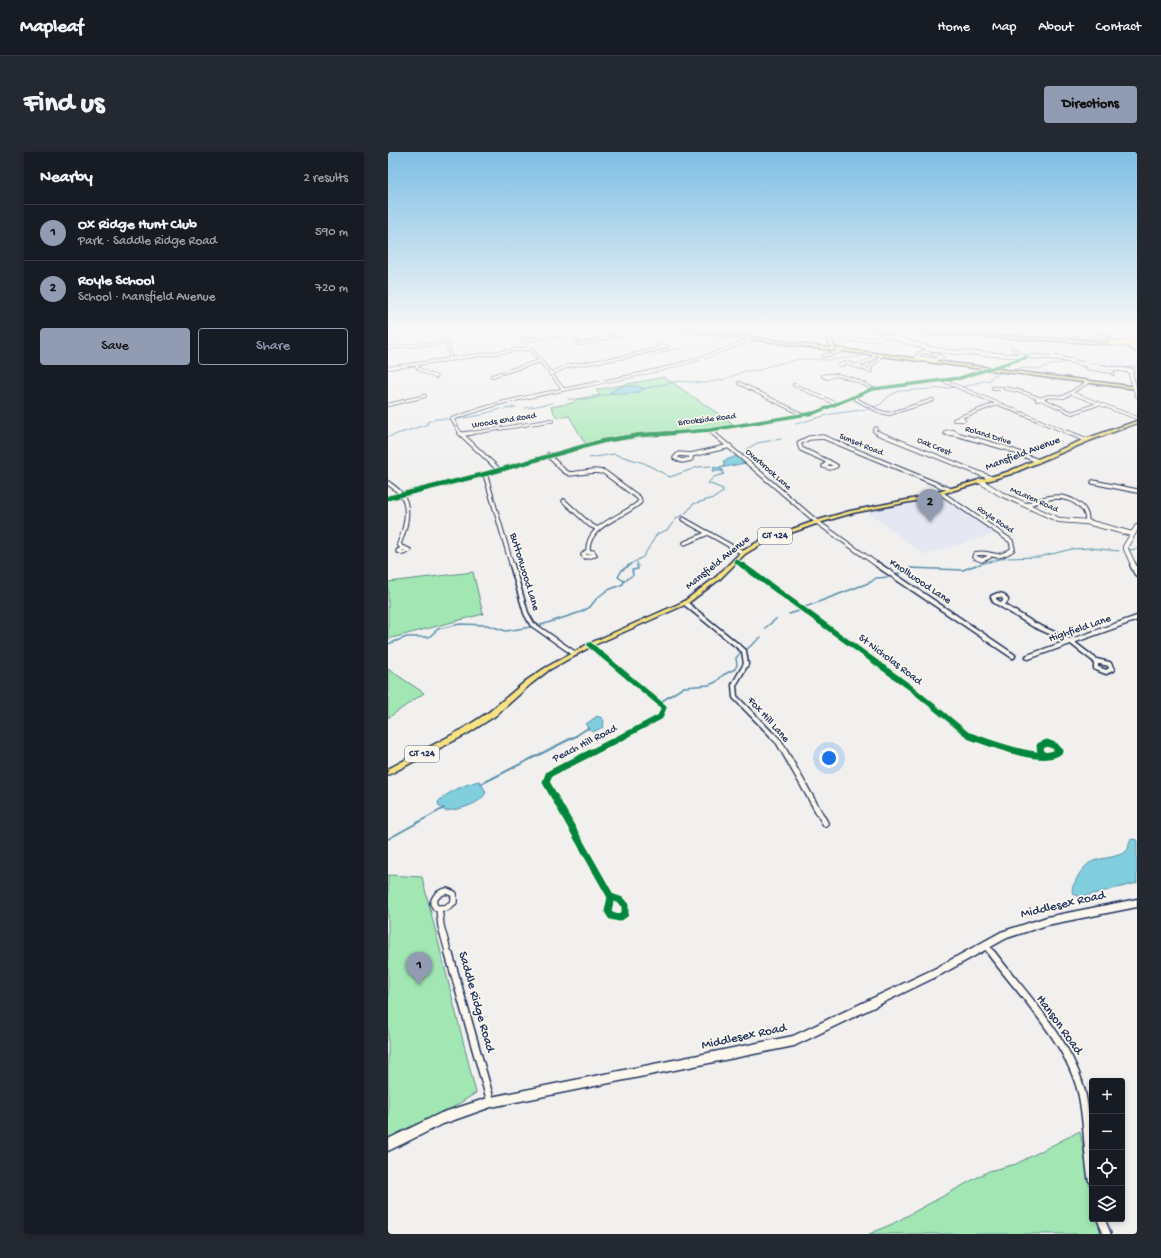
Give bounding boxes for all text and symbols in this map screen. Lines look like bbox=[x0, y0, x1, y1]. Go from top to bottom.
text: Mapleaf bbox=[20, 16, 83, 39]
text: Home bbox=[938, 19, 970, 36]
text: Map bbox=[992, 19, 1016, 36]
text: About bbox=[1038, 19, 1074, 36]
text: Contact bbox=[1096, 19, 1141, 36]
button: Directions bbox=[1044, 86, 1137, 123]
text: Find us bbox=[24, 88, 104, 121]
text: Nearby bbox=[40, 168, 93, 188]
text: 2 results bbox=[303, 171, 348, 186]
text: Ox Ridge Hunt Club bbox=[78, 216, 197, 234]
text: 1 bbox=[50, 225, 56, 240]
text: 590 m bbox=[315, 225, 348, 240]
text: Park · Saddle Ridge Road bbox=[78, 234, 217, 249]
text: Royle School bbox=[78, 272, 155, 290]
text: 2 bbox=[50, 281, 56, 296]
text: 720 m bbox=[315, 281, 348, 296]
text: School · Mansfield Avenue bbox=[78, 290, 215, 305]
button: Save bbox=[40, 328, 190, 365]
button: Share bbox=[198, 328, 348, 365]
street label: Woods End Road bbox=[471, 410, 538, 431]
street label: Brookside Road bbox=[676, 411, 737, 429]
street label: Roland Drive bbox=[964, 424, 1013, 448]
street label: Sunset Road bbox=[838, 431, 885, 459]
street label: Mansfield Avenue bbox=[984, 433, 1062, 474]
street label: Oak Crest bbox=[915, 435, 954, 459]
street label: Overbrook Lane bbox=[743, 447, 794, 493]
street label: McLaren Road bbox=[1008, 485, 1060, 516]
pin: 2 bbox=[917, 489, 943, 522]
street label: Royle Road bbox=[974, 504, 1016, 537]
road number: CT 124 bbox=[758, 528, 792, 544]
street label: Buttonwood Lane bbox=[506, 531, 542, 613]
street label: Mansfield Avenue bbox=[683, 532, 753, 593]
street label: Knollwood Lane bbox=[887, 557, 953, 607]
street label: Highfield Lane bbox=[1047, 612, 1113, 645]
street label: St Nicholas Road bbox=[856, 632, 925, 689]
street label: Fox Hill Lane bbox=[744, 694, 792, 745]
street label: Peach Hill Road bbox=[550, 722, 620, 766]
road number: CT 124 bbox=[405, 746, 439, 762]
your location bbox=[819, 748, 839, 768]
street label: Middlesex Road bbox=[1019, 888, 1108, 922]
street label: Saddle Ridge Road bbox=[454, 950, 498, 1055]
pin: 1 bbox=[406, 952, 432, 985]
street label: Hanson Road bbox=[1032, 992, 1086, 1059]
street label: Middlesex Road bbox=[700, 1020, 789, 1053]
map controls bbox=[1089, 1078, 1125, 1222]
button: + bbox=[1089, 1078, 1125, 1114]
button: − bbox=[1089, 1114, 1125, 1150]
button: locate bbox=[1089, 1150, 1125, 1186]
button: layers bbox=[1089, 1186, 1125, 1222]

